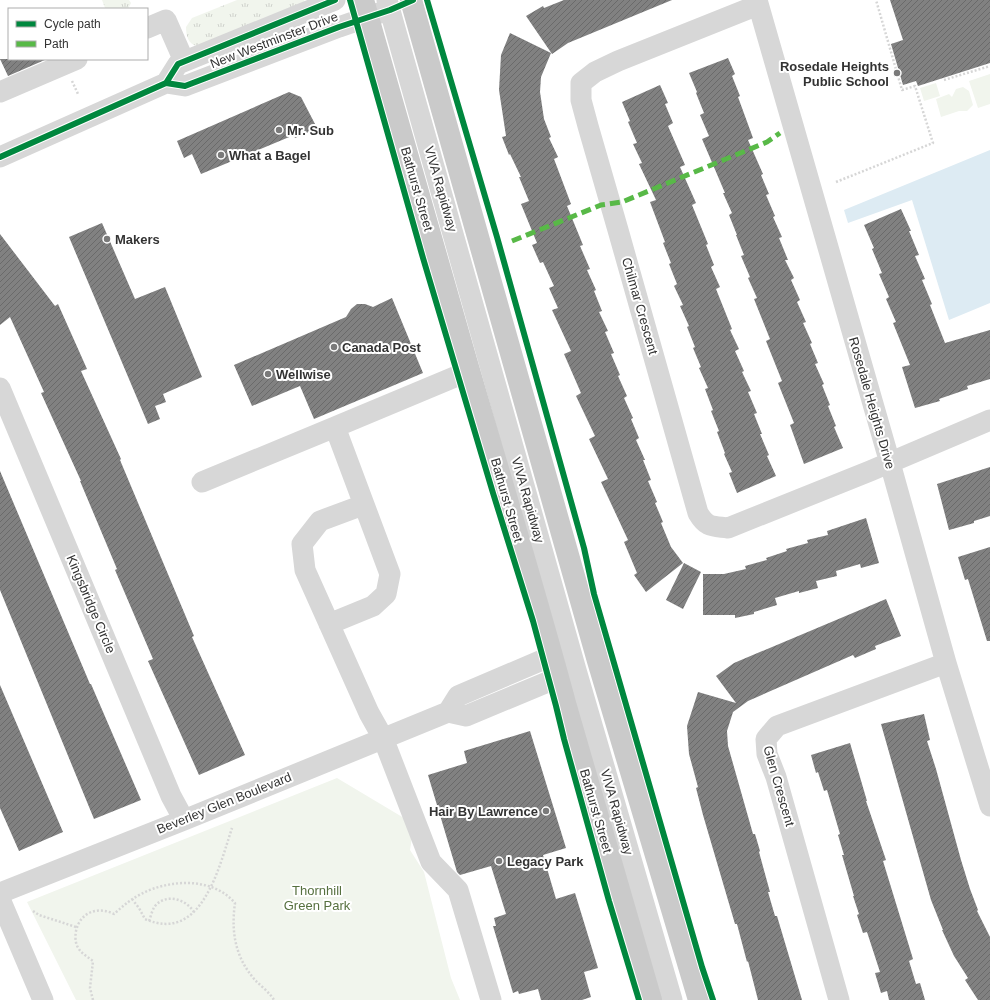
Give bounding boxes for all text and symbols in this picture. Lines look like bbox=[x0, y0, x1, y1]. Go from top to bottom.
legend bbox=[8, 8, 148, 60]
street label: New Westminster Drive bbox=[208, 9, 340, 71]
text: Cycle path bbox=[44, 17, 101, 31]
text: Path bbox=[44, 37, 69, 51]
place label: Rosedale Heights Public School bbox=[780, 59, 889, 89]
marker: Rosedale Heights Public School bbox=[892, 68, 902, 78]
place label: Mr. Sub bbox=[287, 123, 334, 138]
marker: Mr. Sub bbox=[274, 125, 284, 135]
street label: VIVA Rapidway bbox=[422, 144, 461, 234]
street label: Bathurst Street bbox=[398, 145, 436, 233]
place label: What a Bagel bbox=[229, 148, 311, 163]
marker: What a Bagel bbox=[216, 150, 226, 160]
place label: Makers bbox=[115, 232, 160, 247]
marker: Makers bbox=[102, 234, 112, 244]
street label: Chilmar Crescent bbox=[619, 256, 661, 357]
street label: Rosedale Heights Drive bbox=[846, 335, 898, 471]
place label: Canada Post bbox=[342, 340, 421, 355]
marker: Canada Post bbox=[329, 342, 339, 352]
place label: Wellwise bbox=[276, 367, 331, 382]
marker: Wellwise bbox=[263, 369, 273, 379]
street label: VIVA Rapidway bbox=[509, 455, 548, 545]
street label: Bathurst Street bbox=[488, 456, 526, 544]
street label: Kingsbridge Circle bbox=[63, 553, 119, 655]
street label: Glen Crescent bbox=[760, 744, 798, 828]
street label: Bathurst Street bbox=[577, 767, 615, 855]
street label: VIVA Rapidway bbox=[598, 767, 637, 857]
street label: Beverley Glen Boulevard bbox=[155, 769, 293, 837]
place label: Hair By Lawrence bbox=[429, 804, 538, 819]
marker: Hair By Lawrence bbox=[541, 806, 551, 816]
place label: Legacy Park bbox=[507, 854, 584, 869]
marker: Legacy Park bbox=[494, 856, 504, 866]
park label: Thornhill Green Park bbox=[284, 883, 351, 913]

